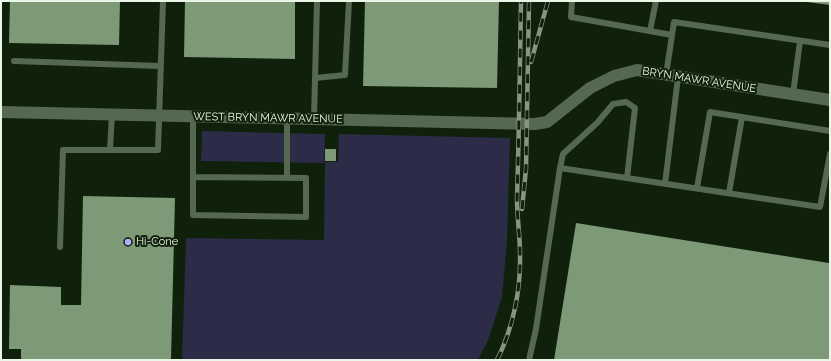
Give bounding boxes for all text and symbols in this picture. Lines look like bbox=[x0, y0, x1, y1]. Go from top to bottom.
street label: BRYN MAWR AVENUE bbox=[641, 64, 757, 96]
street label: WEST BRYN MAWR AVENUE bbox=[193, 110, 343, 126]
place label: Hi-Cone bbox=[136, 235, 178, 249]
marker: Hi-Cone bbox=[123, 237, 133, 247]

